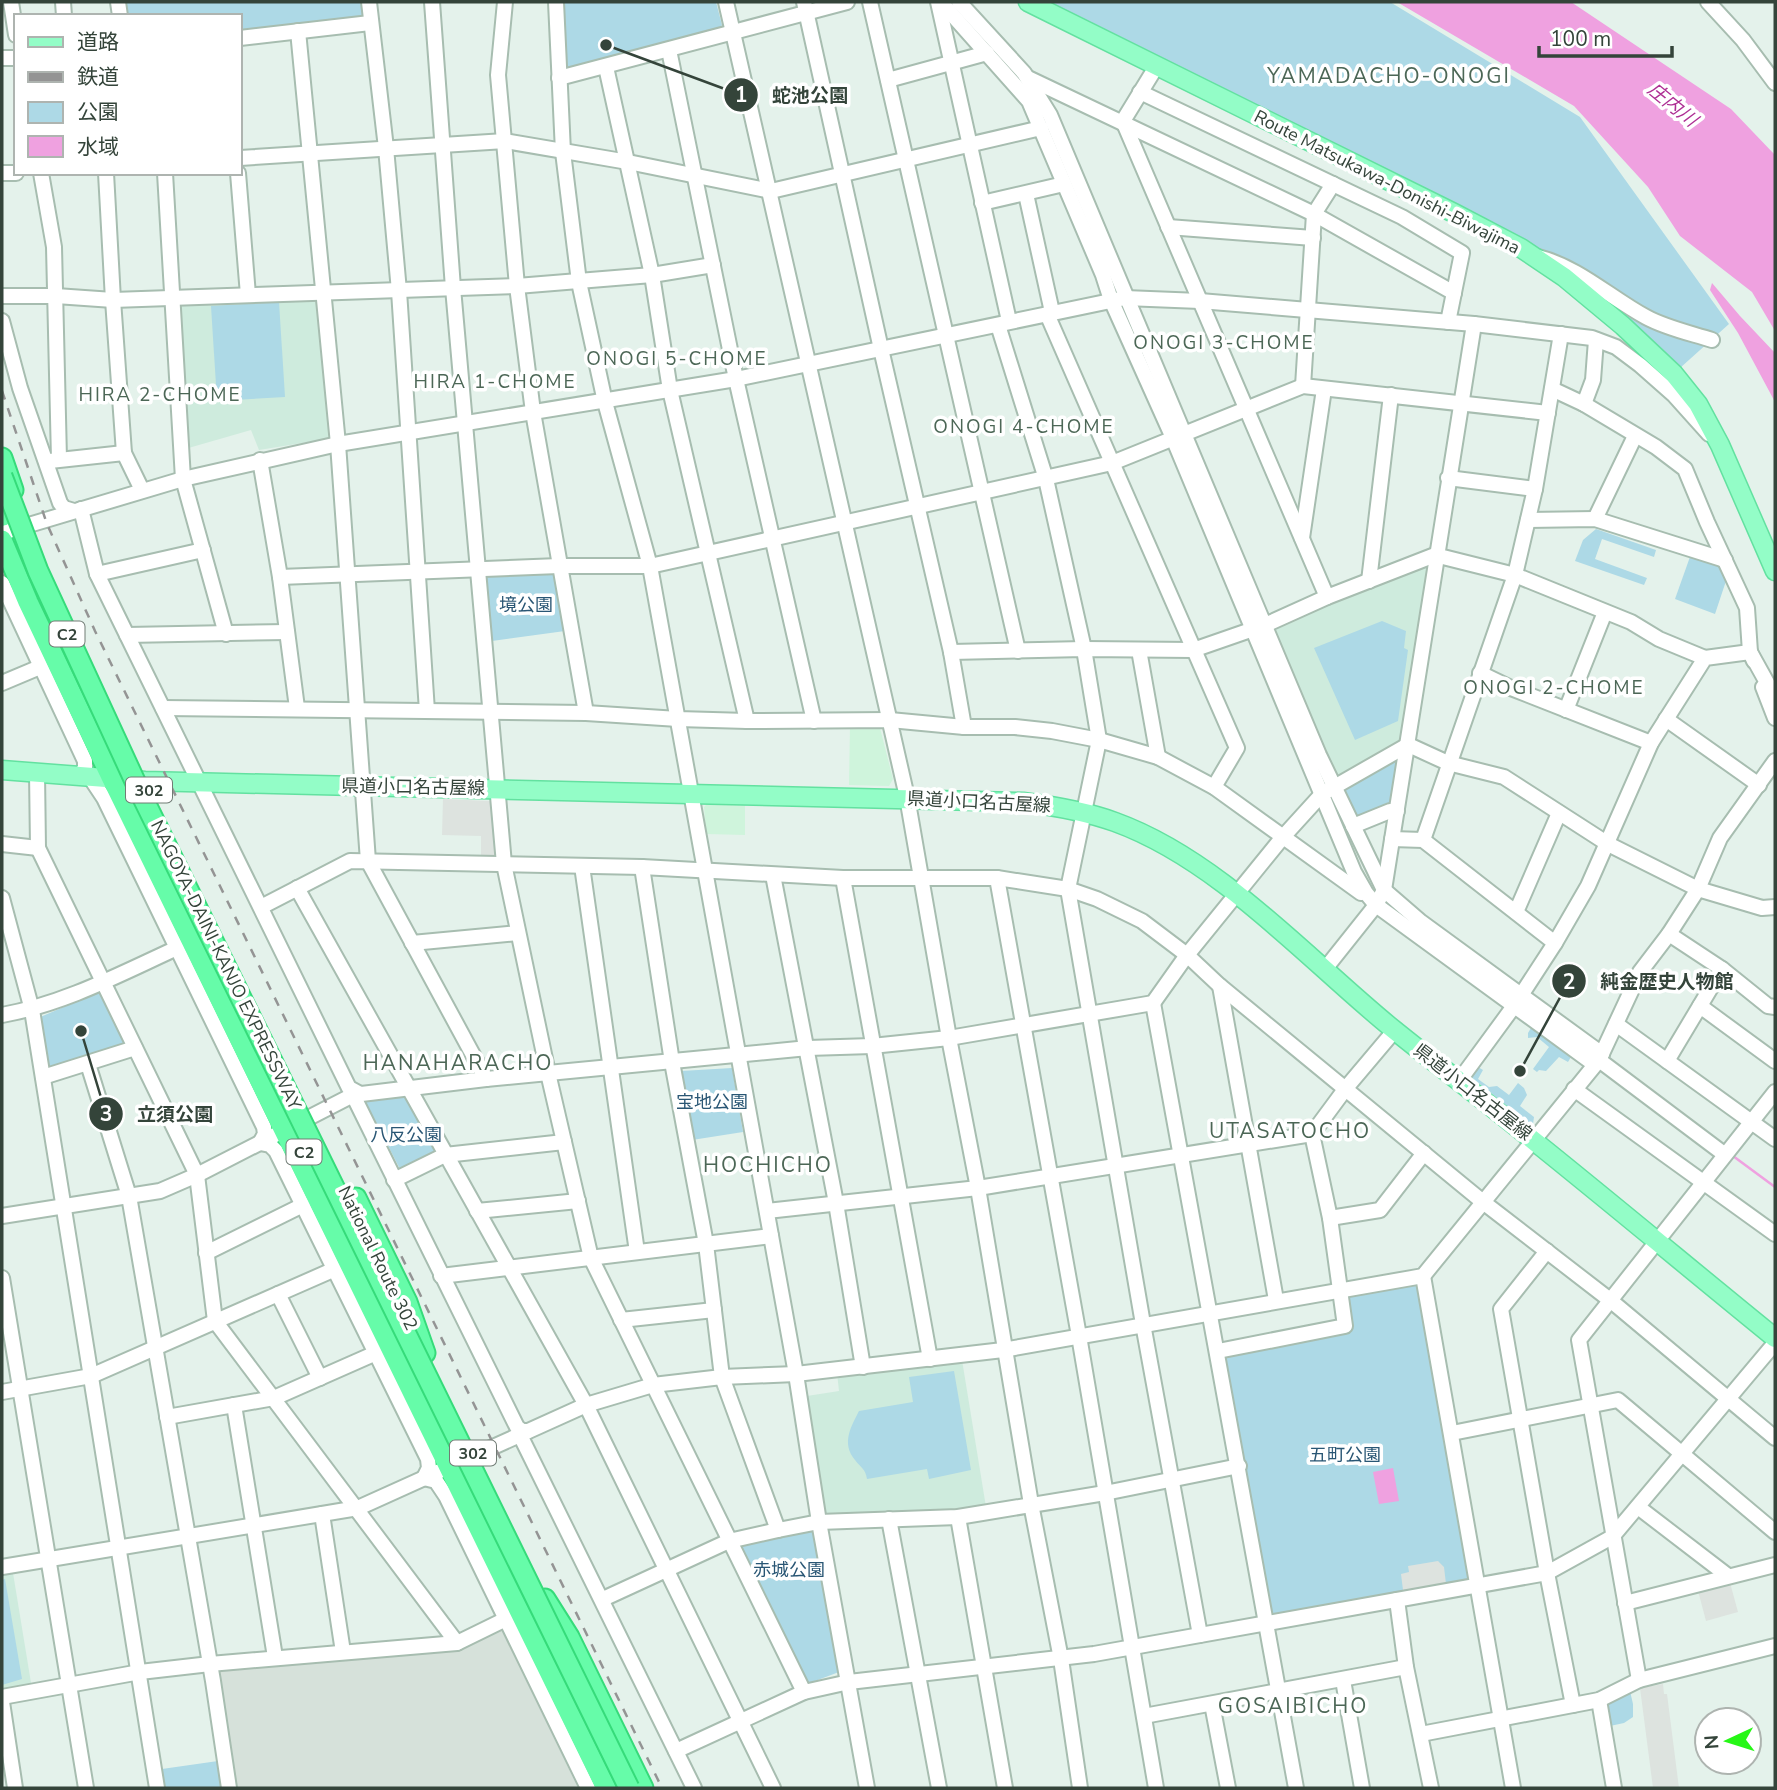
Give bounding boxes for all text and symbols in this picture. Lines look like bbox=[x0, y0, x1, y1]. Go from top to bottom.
legend bbox=[14, 14, 242, 175]
scale bar bbox=[1539, 14, 1672, 58]
text: 100 m bbox=[1550, 25, 1611, 53]
text: 道路 bbox=[77, 28, 119, 56]
district label: YAMADACHO-ONOGI bbox=[1266, 62, 1511, 90]
text: 鉄道 bbox=[77, 63, 119, 91]
callout: 蛇池公園 bbox=[723, 75, 862, 115]
water label: 庄内川 bbox=[1642, 77, 1704, 134]
text: 1 bbox=[735, 81, 747, 109]
text: 蛇池公園 bbox=[772, 83, 848, 109]
text: 公園 bbox=[77, 98, 119, 126]
street label: Route Matsukawa-Donishi-Biwajima bbox=[1250, 104, 1524, 260]
text: 水域 bbox=[77, 133, 119, 161]
district label: ONOGI 3-CHOME bbox=[1133, 330, 1315, 356]
district label: ONOGI 5-CHOME bbox=[586, 346, 768, 372]
district label: HIRA 1-CHOME bbox=[413, 369, 577, 395]
district label: HIRA 2-CHOME bbox=[78, 382, 242, 408]
district label: ONOGI 4-CHOME bbox=[933, 414, 1115, 440]
park label: 境公園 bbox=[499, 593, 553, 617]
road number: C2 bbox=[50, 622, 84, 646]
district label: ONOGI 2-CHOME bbox=[1463, 675, 1645, 701]
street label: 県道小口名古屋線 bbox=[341, 774, 485, 800]
road number: 302 bbox=[126, 778, 172, 803]
street label: 県道小口名古屋線 bbox=[906, 786, 1052, 818]
street label: NAGOYA-DAINI-KANJO EXPRESSWAY bbox=[145, 816, 307, 1114]
callout: 純金歴史人物館 bbox=[1551, 961, 1747, 1001]
text: 2 bbox=[1563, 968, 1575, 996]
text: 純金歴史人物館 bbox=[1600, 969, 1734, 995]
street label: 県道小口名古屋線 bbox=[1409, 1038, 1537, 1146]
district label: HANAHARACHO bbox=[363, 1049, 553, 1077]
park label: 宝地公園 bbox=[676, 1090, 748, 1114]
callout: 立須公園 bbox=[88, 1094, 227, 1134]
text: 3 bbox=[100, 1100, 112, 1128]
text: 立須公園 bbox=[137, 1102, 213, 1128]
district label: UTASATOCHO bbox=[1209, 1117, 1371, 1145]
park label: 八反公園 bbox=[370, 1123, 442, 1147]
road number: C2 bbox=[286, 1140, 322, 1164]
district label: HOCHICHO bbox=[703, 1151, 833, 1179]
street label: National Route 302 bbox=[333, 1182, 423, 1334]
road number: 302 bbox=[450, 1441, 496, 1466]
park label: 五町公園 bbox=[1309, 1443, 1381, 1467]
park label: 赤城公園 bbox=[753, 1558, 825, 1582]
district label: GOSAIBICHO bbox=[1218, 1692, 1368, 1720]
north arrow bbox=[1693, 1706, 1763, 1776]
text: N bbox=[1699, 1734, 1726, 1750]

